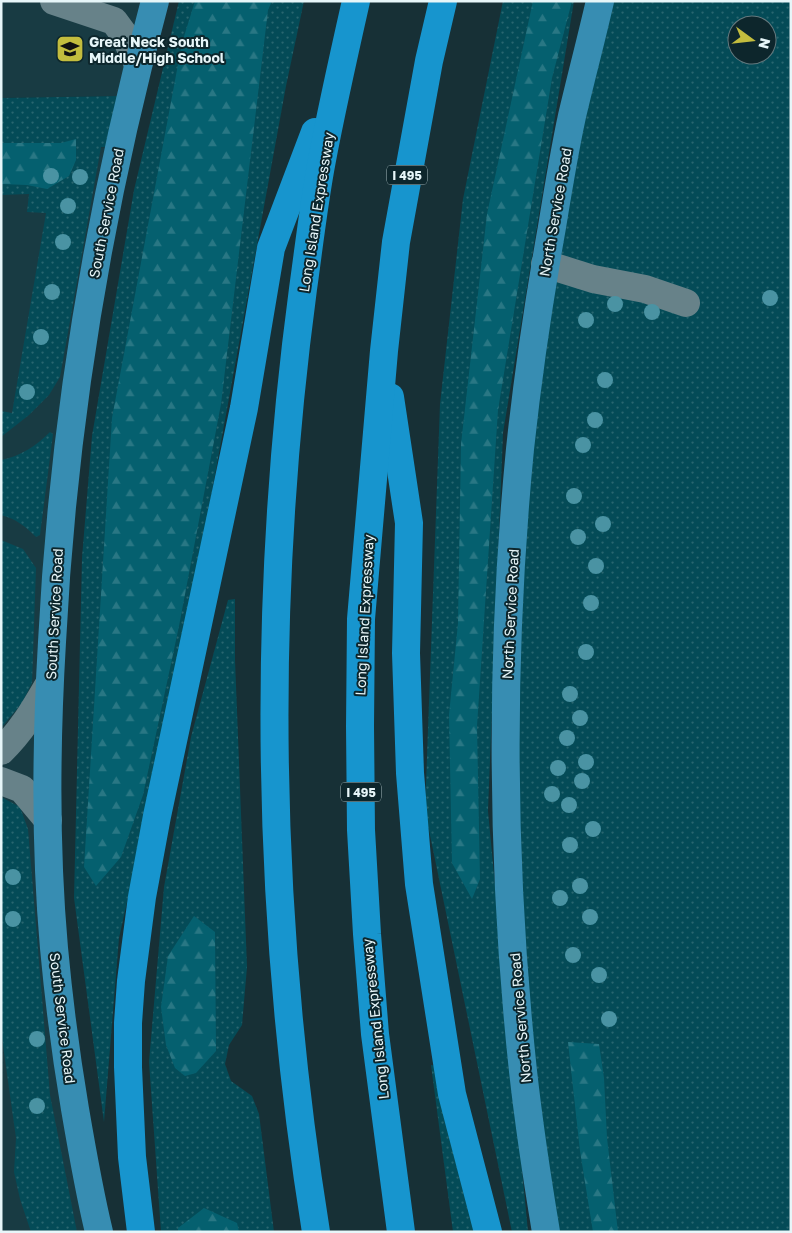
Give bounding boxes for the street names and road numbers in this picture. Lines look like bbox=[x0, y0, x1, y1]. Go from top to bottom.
street label: Long Island Expressway bbox=[295, 131, 337, 293]
street label: North Service Road bbox=[535, 146, 575, 278]
street label: South Service Road bbox=[85, 147, 127, 279]
road number: I 495 bbox=[387, 166, 427, 184]
street label: Long Island Expressway bbox=[351, 534, 377, 696]
street label: South Service Road bbox=[42, 548, 66, 680]
street label: North Service Road bbox=[498, 548, 522, 680]
road number: I 495 bbox=[341, 782, 381, 802]
street label: Long Island Expressway bbox=[358, 938, 392, 1100]
street label: South Service Road bbox=[47, 952, 79, 1084]
street label: North Service Road bbox=[506, 952, 534, 1084]

